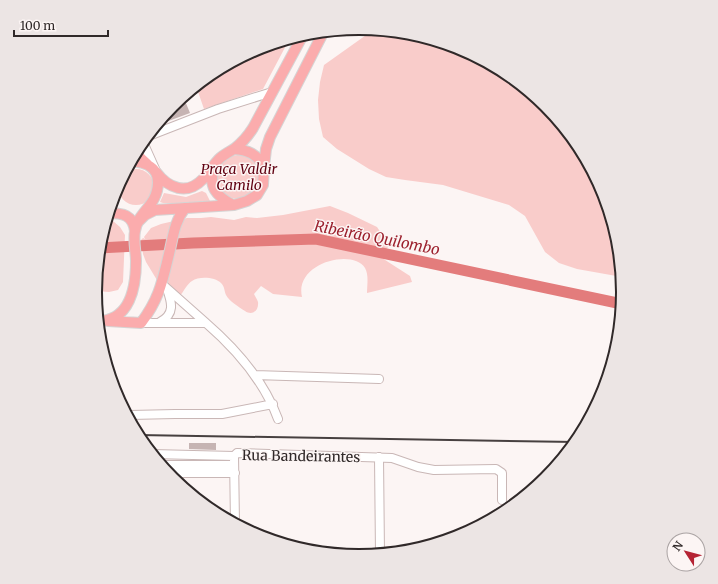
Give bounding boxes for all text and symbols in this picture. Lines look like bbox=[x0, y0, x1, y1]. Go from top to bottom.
scale bar bbox=[14, 12, 108, 38]
text: 100 m bbox=[20, 18, 55, 33]
park label: Praça Valdir Camilo bbox=[201, 160, 278, 194]
water label: Ribeirão Quilombo bbox=[313, 216, 441, 259]
street label: Rua Bandeirantes bbox=[242, 446, 360, 466]
north arrow bbox=[666, 532, 706, 572]
text: N bbox=[670, 538, 686, 554]

